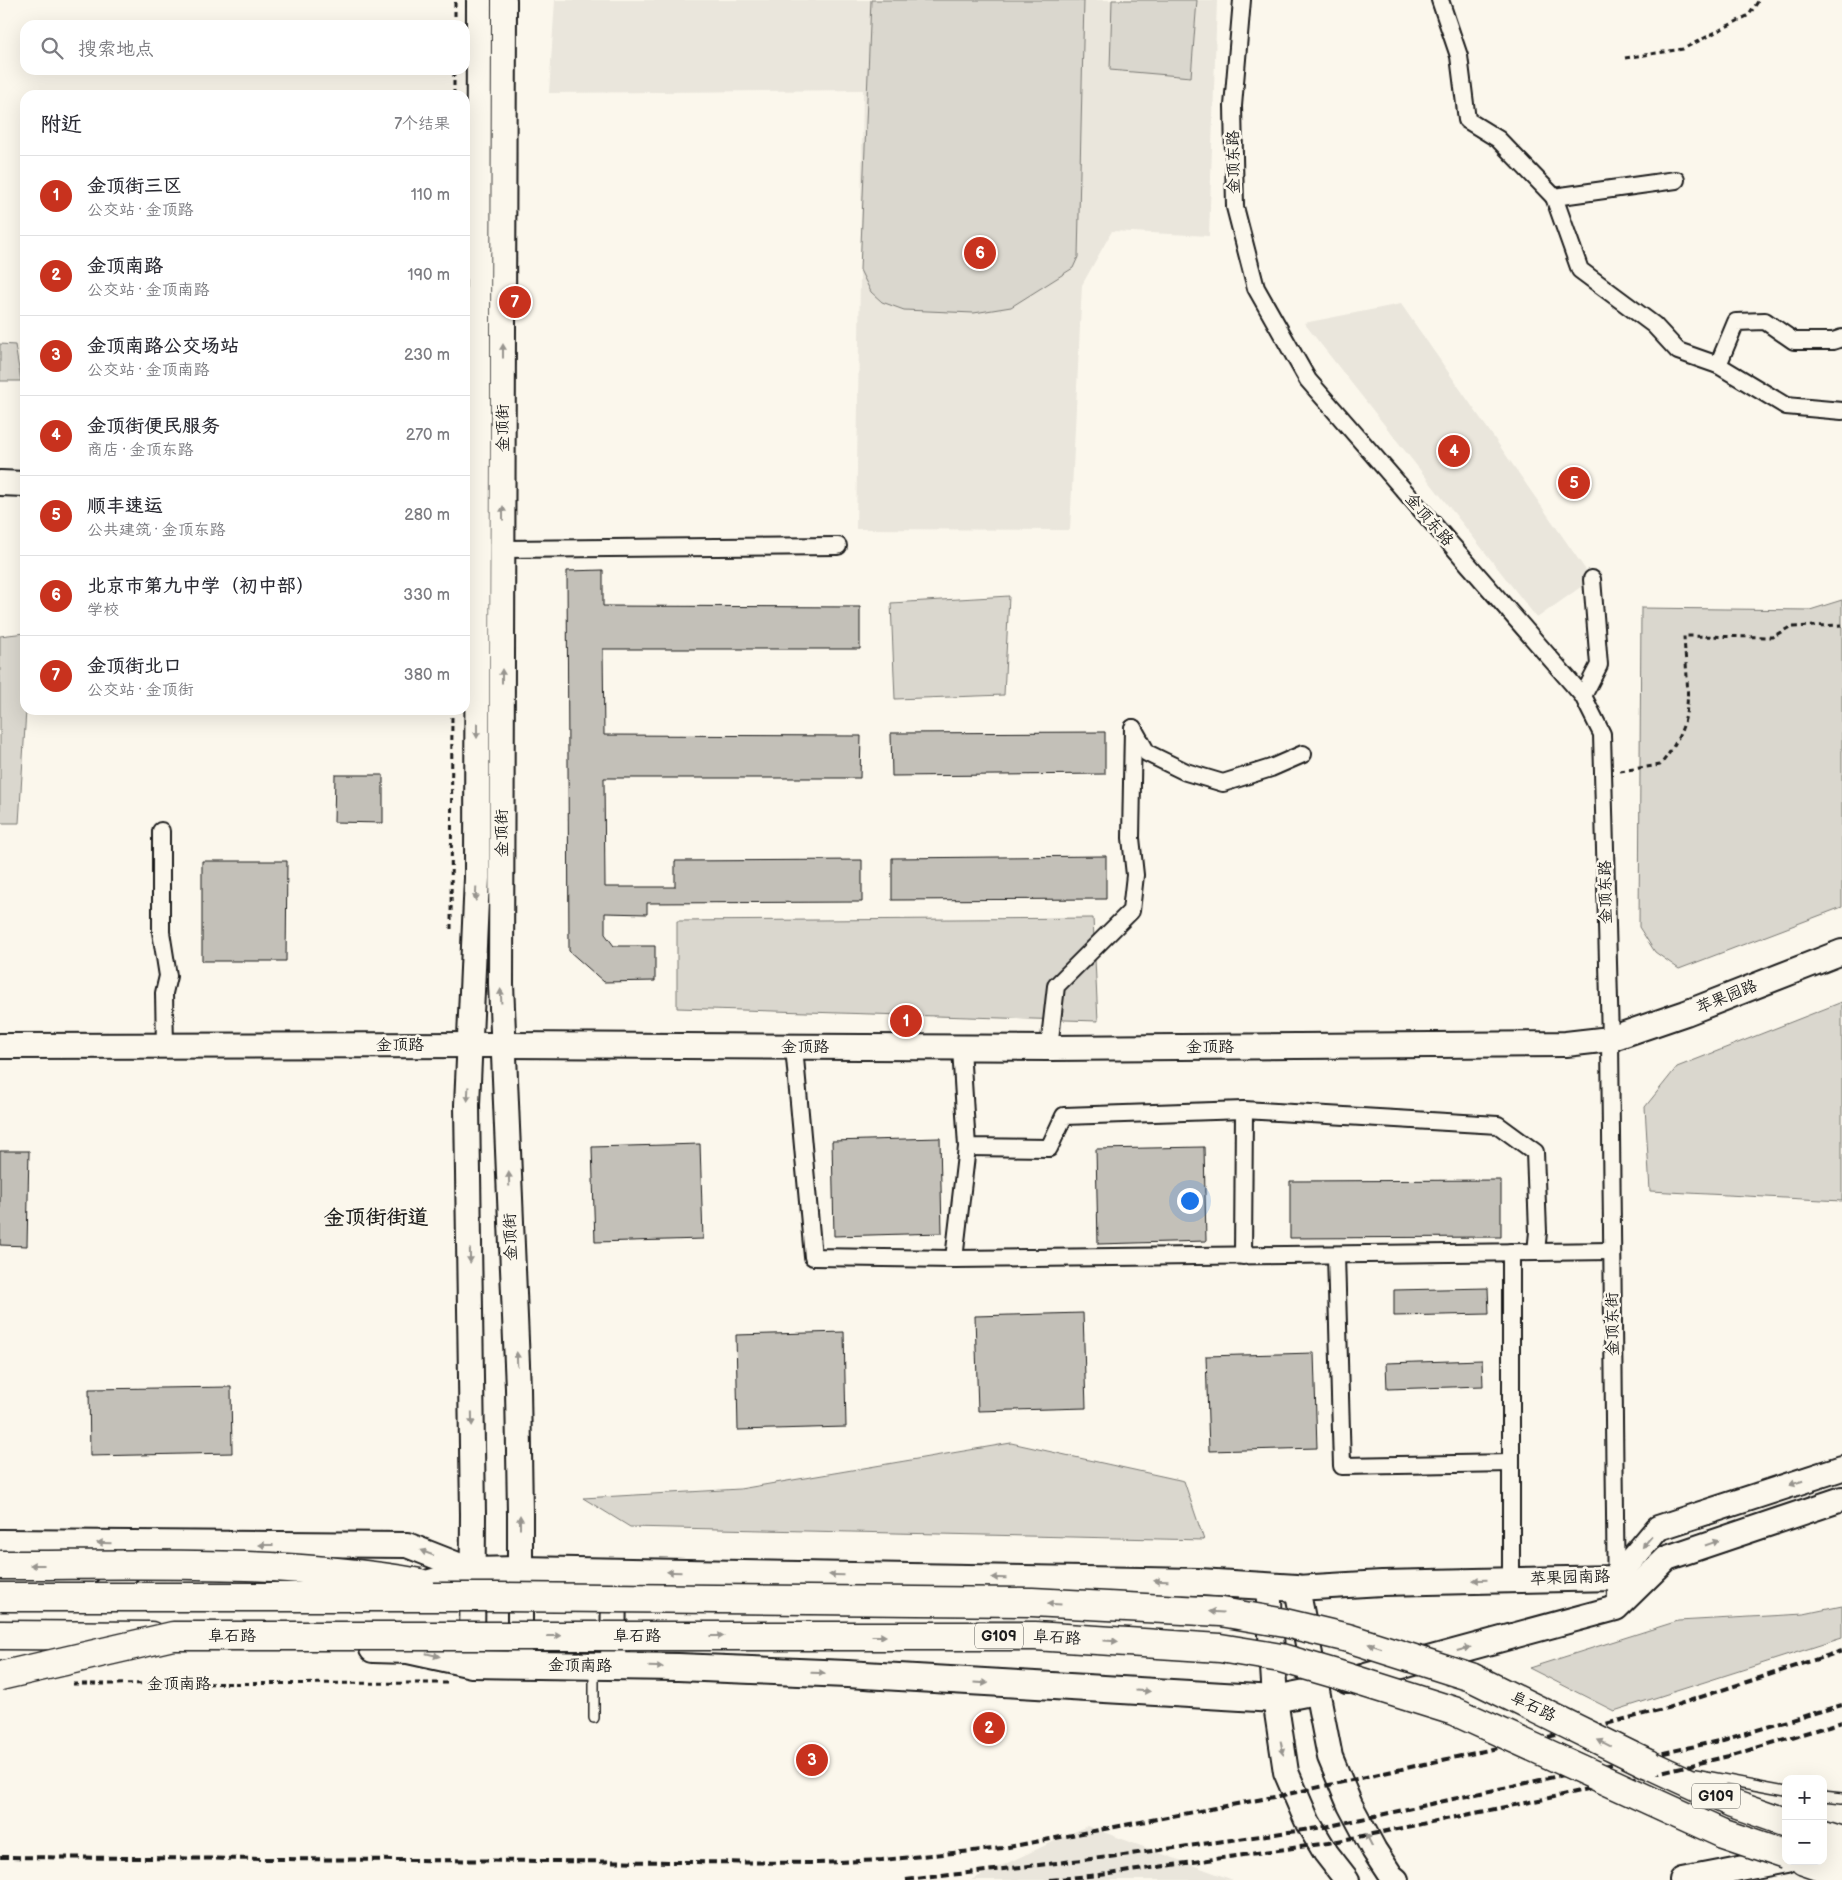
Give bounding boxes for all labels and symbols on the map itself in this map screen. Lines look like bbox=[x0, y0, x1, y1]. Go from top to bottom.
street label: 金顶东路 bbox=[1224, 130, 1244, 194]
pin: 6 bbox=[964, 234, 996, 272]
pin: 7 bbox=[499, 283, 531, 321]
one-way arrow bbox=[499, 343, 507, 359]
street label: 金顶街 bbox=[494, 404, 513, 452]
pin: 4 bbox=[1438, 432, 1470, 470]
pin: 5 bbox=[1558, 464, 1590, 502]
street label: 金顶东路 bbox=[1401, 490, 1457, 550]
one-way arrow bbox=[499, 505, 507, 521]
one-way arrow bbox=[498, 668, 506, 684]
one-way arrow bbox=[473, 723, 481, 739]
street label: 金顶街 bbox=[493, 809, 512, 857]
street label: 金顶东路 bbox=[1596, 860, 1616, 924]
one-way arrow bbox=[472, 886, 480, 902]
street label: 苹果园路 bbox=[1694, 976, 1760, 1018]
one-way arrow bbox=[497, 988, 505, 1004]
pin: 1 bbox=[890, 1002, 922, 1040]
street label: 金顶路 bbox=[376, 1036, 424, 1055]
street label: 金顶路 bbox=[781, 1038, 829, 1057]
street label: 金顶路 bbox=[1186, 1038, 1234, 1057]
one-way arrow bbox=[464, 1086, 472, 1102]
one-way arrow bbox=[505, 1171, 513, 1187]
your location bbox=[1177, 1188, 1203, 1214]
district label: 金顶街街道 bbox=[324, 1205, 429, 1230]
street label: 金顶街 bbox=[501, 1213, 521, 1261]
one-way arrow bbox=[466, 1249, 474, 1265]
street label: 金顶东街 bbox=[1603, 1292, 1623, 1356]
one-way arrow bbox=[512, 1351, 520, 1367]
one-way arrow bbox=[468, 1411, 476, 1427]
one-way arrow bbox=[1788, 1480, 1803, 1488]
one-way arrow bbox=[516, 1513, 524, 1529]
one-way arrow bbox=[1641, 1535, 1652, 1548]
one-way arrow bbox=[96, 1539, 112, 1547]
one-way arrow bbox=[1705, 1539, 1720, 1547]
one-way arrow bbox=[258, 1541, 274, 1549]
one-way arrow bbox=[420, 1549, 435, 1556]
one-way arrow bbox=[29, 1561, 45, 1569]
street label: 苹果园南路 bbox=[1530, 1567, 1610, 1589]
one-way arrow bbox=[666, 1568, 682, 1576]
one-way arrow bbox=[828, 1571, 844, 1579]
one-way arrow bbox=[990, 1574, 1006, 1582]
one-way arrow bbox=[1471, 1576, 1487, 1584]
one-way arrow bbox=[1153, 1577, 1169, 1585]
one-way arrow bbox=[1045, 1599, 1061, 1607]
one-way arrow bbox=[1208, 1608, 1224, 1616]
road number: G109 bbox=[975, 1624, 1023, 1648]
street label: 阜石路 bbox=[208, 1627, 256, 1646]
street label: 阜石路 bbox=[613, 1627, 661, 1646]
street label: 阜石路 bbox=[1033, 1627, 1081, 1649]
one-way arrow bbox=[546, 1632, 562, 1640]
one-way arrow bbox=[709, 1632, 725, 1640]
one-way arrow bbox=[871, 1632, 887, 1640]
one-way arrow bbox=[1104, 1637, 1120, 1645]
one-way arrow bbox=[1367, 1642, 1382, 1650]
one-way arrow bbox=[1457, 1645, 1472, 1653]
one-way arrow bbox=[426, 1651, 441, 1659]
street label: 金顶南路 bbox=[548, 1656, 612, 1676]
one-way arrow bbox=[648, 1663, 664, 1671]
one-way arrow bbox=[811, 1669, 827, 1677]
street label: 金顶南路 bbox=[147, 1675, 211, 1694]
one-way arrow bbox=[973, 1679, 989, 1687]
one-way arrow bbox=[1135, 1687, 1151, 1695]
street label: 阜石路 bbox=[1507, 1688, 1559, 1726]
pin: 2 bbox=[973, 1709, 1005, 1747]
one-way arrow bbox=[1597, 1738, 1612, 1747]
one-way arrow bbox=[1278, 1740, 1286, 1756]
pin: 3 bbox=[796, 1741, 828, 1779]
road number: G109 bbox=[1692, 1784, 1740, 1808]
one-way arrow bbox=[1365, 1833, 1373, 1848]

